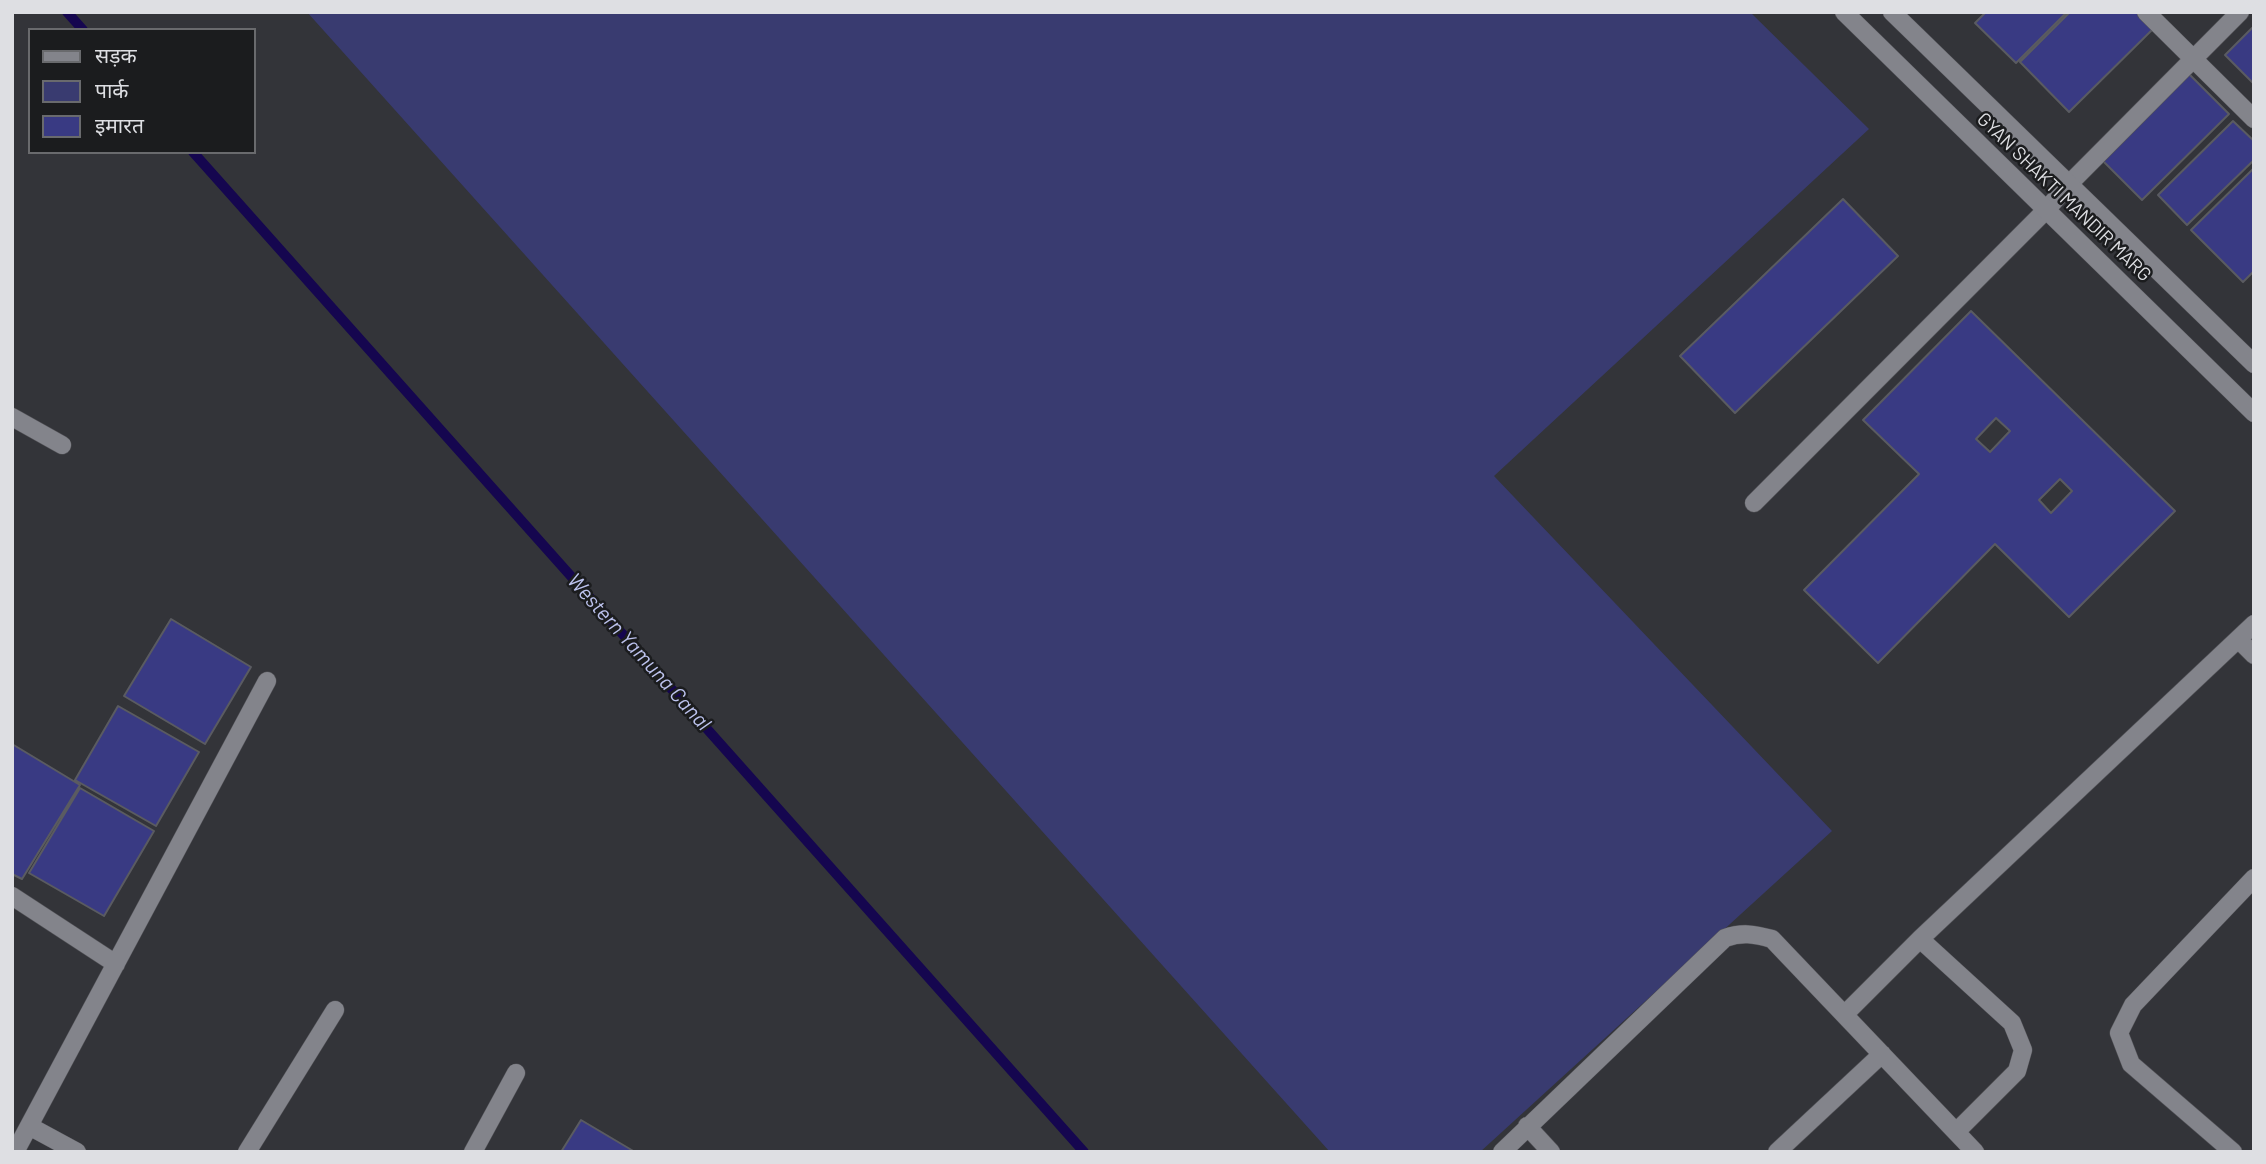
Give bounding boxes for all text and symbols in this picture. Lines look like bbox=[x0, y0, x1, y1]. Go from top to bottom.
legend bbox=[28, 28, 256, 154]
text: सड़क bbox=[95, 42, 137, 67]
text: पार्क bbox=[95, 77, 129, 102]
street label: GYAN SHAKTI MANDIR MARG bbox=[1972, 108, 2156, 286]
text: इमारत bbox=[95, 112, 144, 137]
water label: Western Yamuna Canal bbox=[562, 568, 716, 736]

